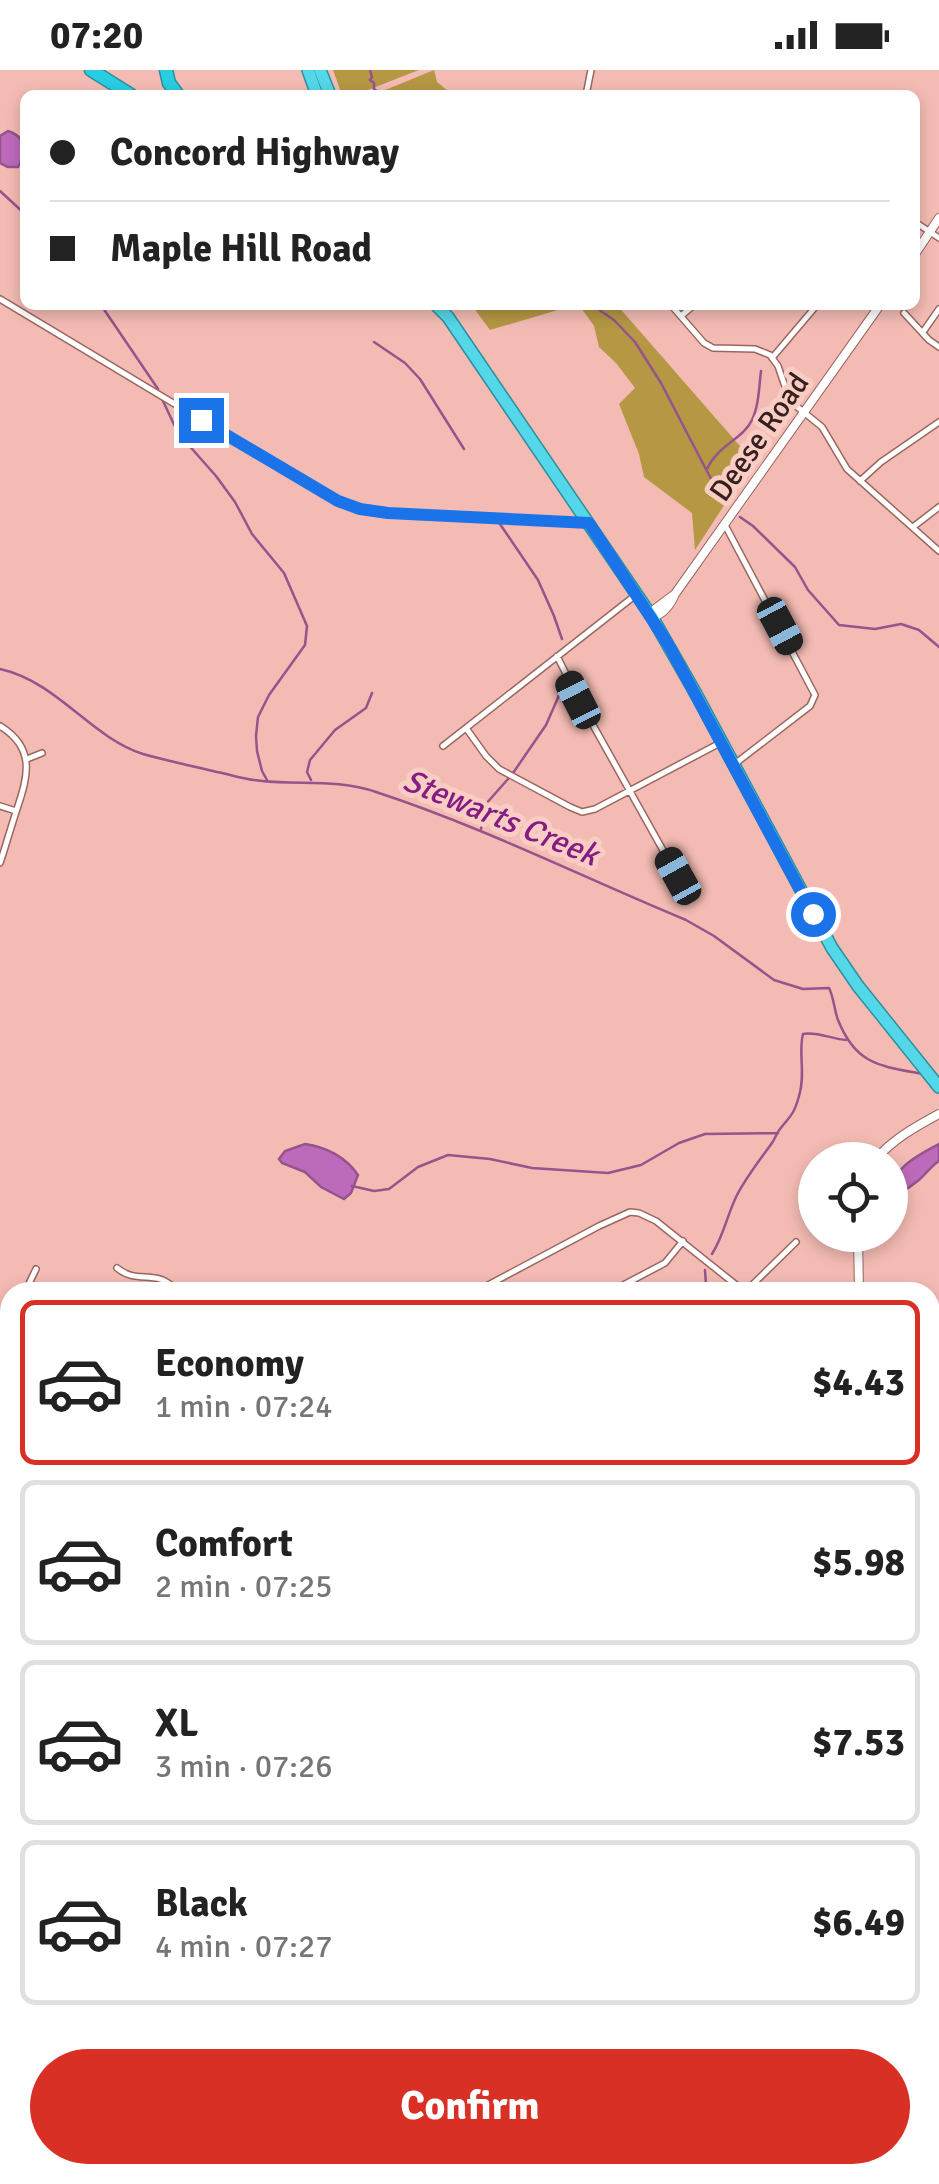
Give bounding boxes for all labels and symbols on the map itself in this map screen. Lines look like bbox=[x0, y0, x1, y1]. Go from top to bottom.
street label: Deese Road bbox=[702, 366, 817, 509]
route end bbox=[179, 398, 224, 443]
car bbox=[753, 592, 807, 660]
car bbox=[551, 666, 605, 734]
water label: Stewarts Creek bbox=[398, 761, 607, 875]
car bbox=[650, 842, 706, 910]
route start bbox=[791, 892, 836, 937]

